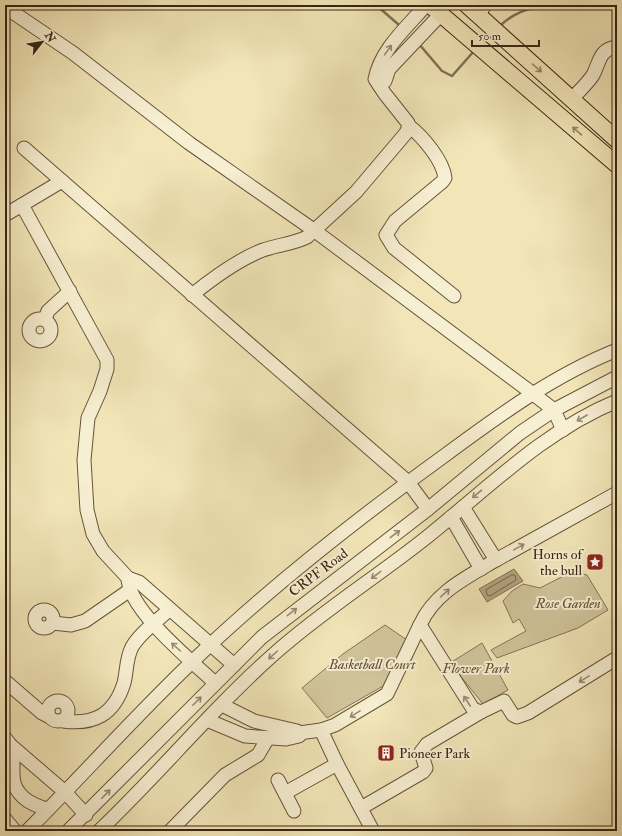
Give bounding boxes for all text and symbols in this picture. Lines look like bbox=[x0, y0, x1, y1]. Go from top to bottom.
north arrow bbox=[22, 22, 62, 62]
scale bar bbox=[472, 22, 539, 48]
text: N bbox=[42, 29, 59, 46]
text: 50 m bbox=[478, 29, 502, 44]
one-way arrow bbox=[384, 45, 392, 56]
one-way arrow bbox=[532, 63, 542, 73]
one-way arrow bbox=[572, 126, 582, 135]
one-way arrow bbox=[576, 414, 588, 422]
one-way arrow bbox=[472, 490, 483, 499]
one-way arrow bbox=[390, 529, 401, 538]
one-way arrow bbox=[513, 543, 525, 550]
street label: CRPF Road bbox=[285, 545, 351, 600]
place label: Horns of the bull bbox=[533, 546, 584, 579]
place icon: Horns of the bull bbox=[585, 552, 605, 572]
one-way arrow bbox=[370, 571, 381, 580]
one-way arrow bbox=[440, 588, 450, 597]
park label: Rose Garden bbox=[534, 595, 601, 612]
one-way arrow bbox=[286, 608, 297, 617]
one-way arrow bbox=[171, 642, 181, 652]
one-way arrow bbox=[268, 650, 278, 660]
park label: Basketball Court bbox=[328, 656, 416, 673]
park label: Flower Park bbox=[441, 660, 510, 677]
one-way arrow bbox=[578, 675, 590, 683]
one-way arrow bbox=[463, 695, 471, 706]
one-way arrow bbox=[192, 696, 202, 706]
one-way arrow bbox=[350, 710, 361, 718]
building icon: Pioneer Park bbox=[376, 743, 396, 763]
place label: Pioneer Park bbox=[399, 745, 470, 762]
one-way arrow bbox=[101, 789, 111, 799]

